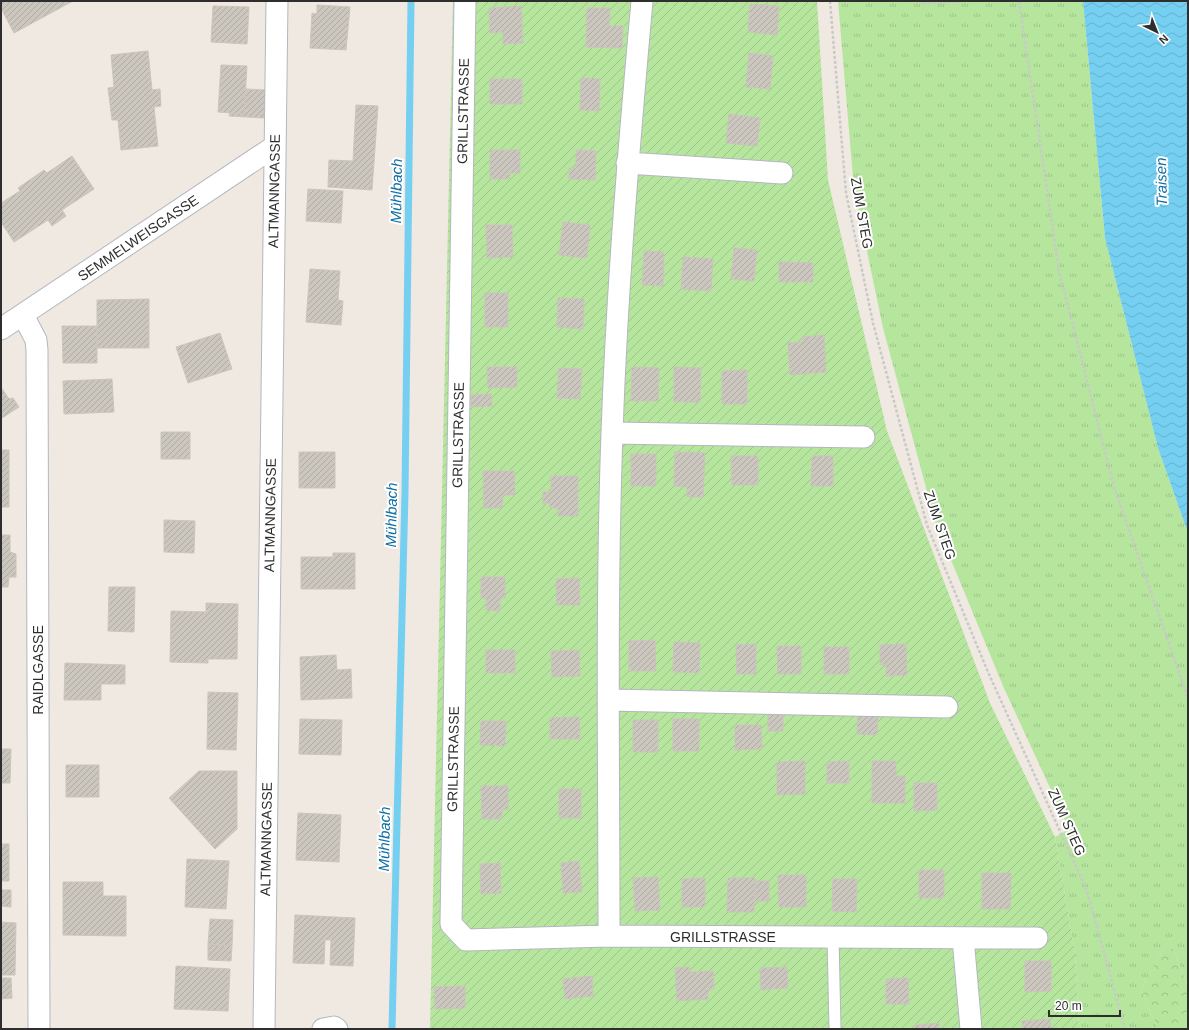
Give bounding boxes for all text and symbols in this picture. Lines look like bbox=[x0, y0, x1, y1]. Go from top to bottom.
north arrow bbox=[1137, 12, 1177, 52]
text: N bbox=[1157, 32, 1171, 46]
street label: GRILLSTRASSE bbox=[454, 58, 472, 164]
street label: ALTMANNGASSE bbox=[265, 134, 283, 248]
water label: Traisen bbox=[1152, 157, 1170, 207]
water label: Mühlbach bbox=[387, 158, 405, 224]
street label: ZUM STEG bbox=[848, 176, 876, 250]
street label: SEMMELWEISGASSE bbox=[75, 192, 201, 284]
street label: GRILLSTRASSE bbox=[449, 382, 467, 488]
street label: ALTMANNGASSE bbox=[261, 458, 279, 572]
water label: Mühlbach bbox=[382, 482, 400, 548]
street label: ZUM STEG bbox=[921, 488, 959, 562]
street label: RAIDLGASSE bbox=[30, 625, 46, 715]
street label: GRILLSTRASSE bbox=[444, 706, 462, 812]
street label: ALTMANNGASSE bbox=[257, 782, 275, 896]
street label: ZUM STEG bbox=[1045, 786, 1089, 858]
water label: Mühlbach bbox=[375, 806, 393, 872]
street label: GRILLSTRASSE bbox=[670, 929, 776, 945]
scale bar bbox=[1049, 992, 1120, 1018]
text: 20 m bbox=[1055, 999, 1082, 1013]

